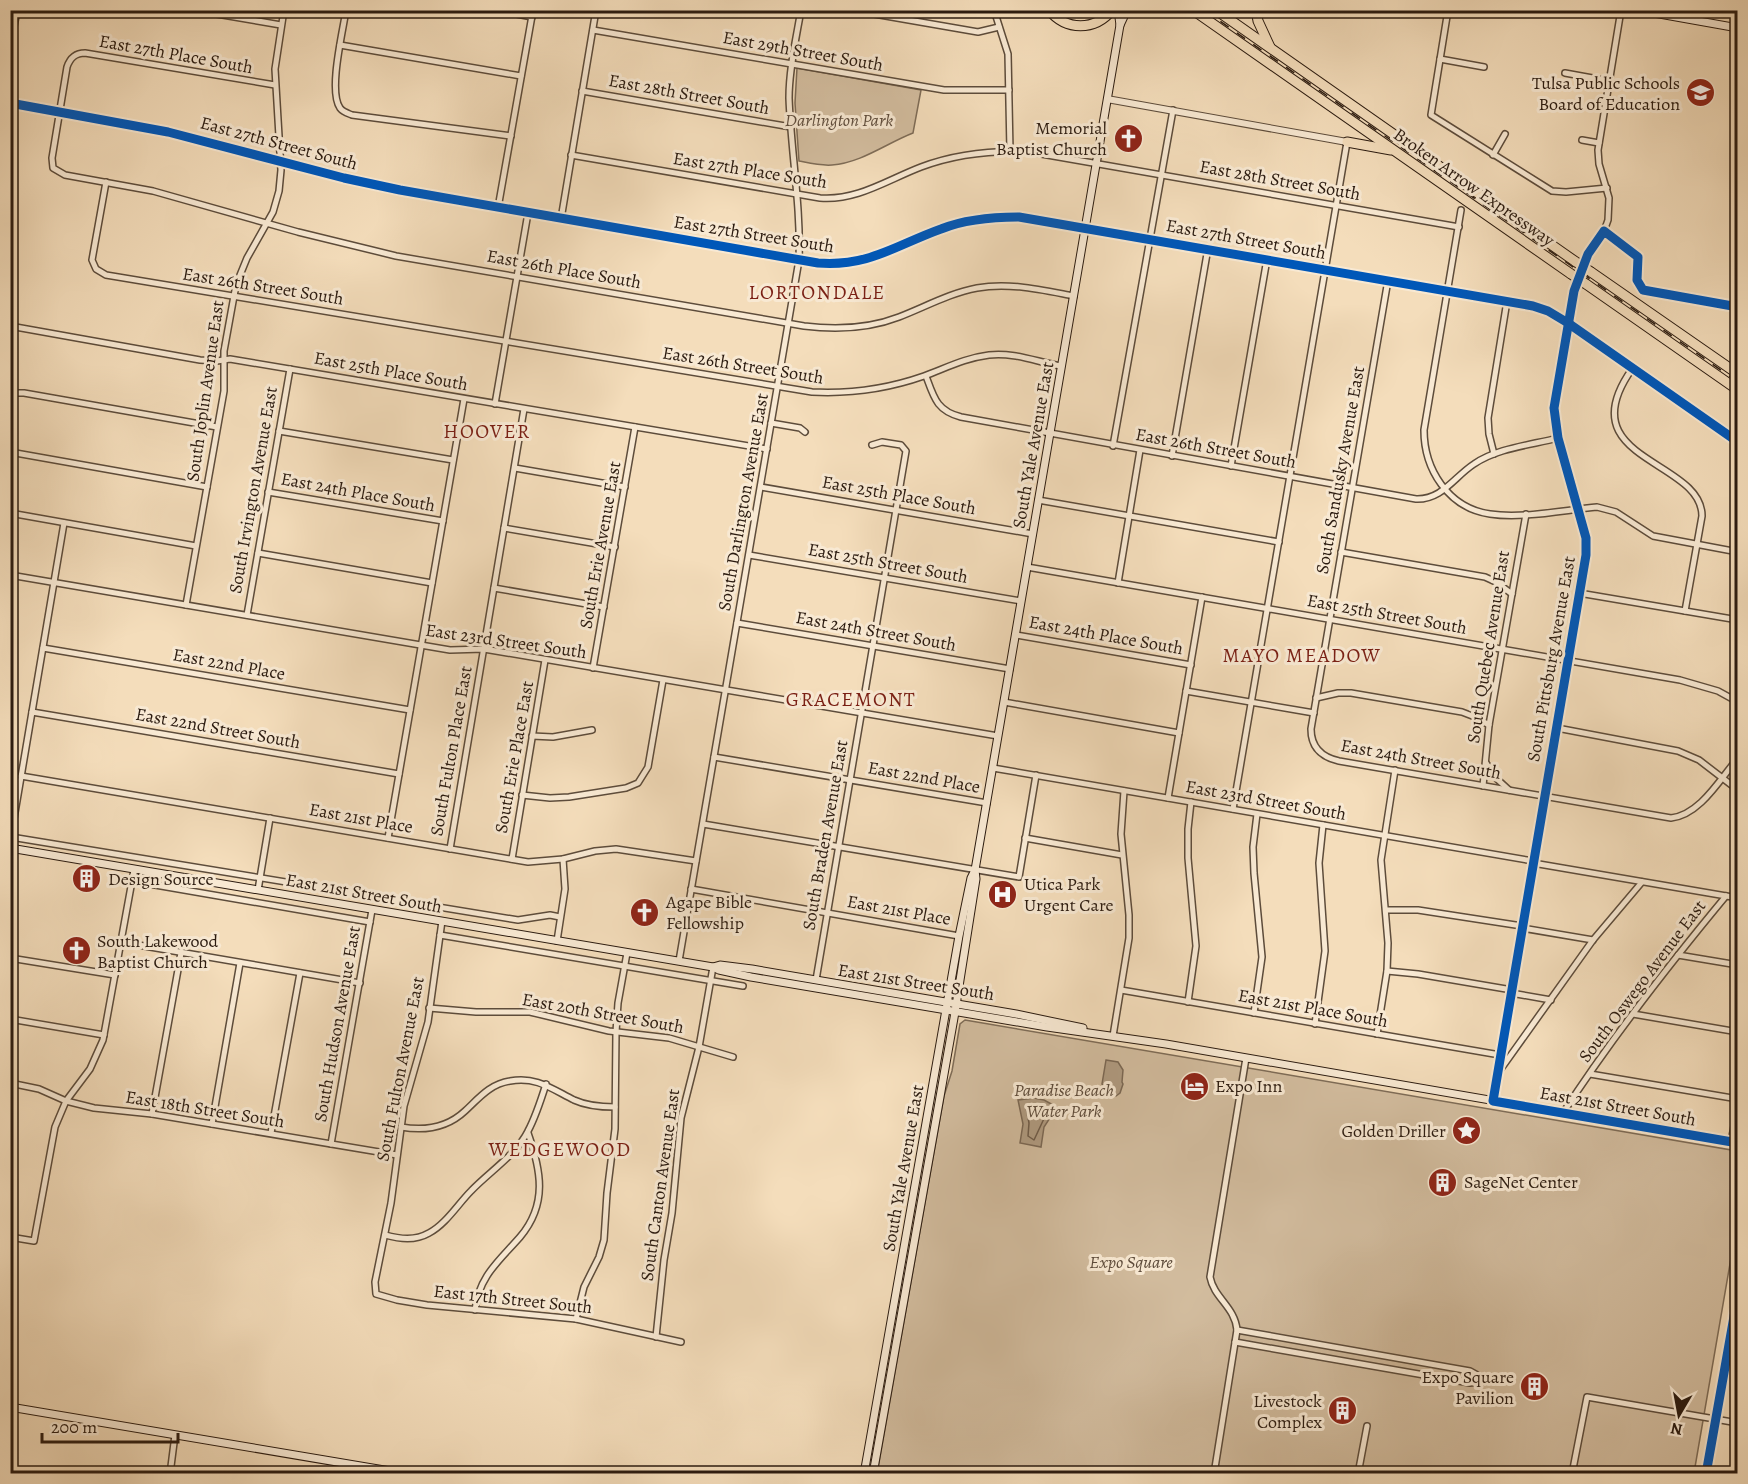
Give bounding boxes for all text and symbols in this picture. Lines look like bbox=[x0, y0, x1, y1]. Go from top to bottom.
street label: East 29th Street South bbox=[721, 25, 885, 77]
street label: East 27th Place South bbox=[97, 29, 255, 79]
street label: East 28th Street South bbox=[607, 68, 772, 120]
place label: Tulsa Public Schools Board of Education bbox=[1532, 71, 1680, 116]
school or university icon: Tulsa Public Schools Board of Education bbox=[1685, 77, 1717, 109]
park label: Darlington Park bbox=[785, 108, 893, 132]
street label: East 27th Street South bbox=[198, 110, 361, 176]
place label: Memorial Baptist Church bbox=[996, 116, 1108, 161]
church icon: Memorial Baptist Church bbox=[1112, 122, 1144, 154]
street label: Broken Arrow Expressway bbox=[1389, 122, 1560, 252]
street label: East 27th Place South bbox=[671, 146, 829, 194]
street label: East 28th Street South bbox=[1198, 154, 1363, 206]
street label: East 27th Street South bbox=[672, 209, 836, 259]
street label: East 27th Street South bbox=[1164, 213, 1328, 265]
street label: East 26th Place South bbox=[485, 244, 644, 294]
street label: East 26th Street South bbox=[181, 261, 346, 311]
district label: LORTONDALE bbox=[748, 279, 886, 306]
street label: South Joplin Avenue East bbox=[180, 299, 230, 483]
street label: East 26th Street South bbox=[661, 340, 826, 390]
street label: East 25th Place South bbox=[312, 346, 470, 396]
street label: South Yale Avenue East bbox=[1007, 360, 1060, 530]
street label: South Sandusky Avenue East bbox=[1310, 364, 1370, 576]
street label: South Irvington Avenue East bbox=[223, 385, 283, 595]
street label: South Darlington Avenue East bbox=[712, 391, 774, 613]
district label: HOOVER bbox=[443, 418, 531, 445]
street label: East 26th Street South bbox=[1134, 422, 1299, 474]
street label: South Erie Avenue East bbox=[573, 459, 627, 631]
street label: East 24th Place South bbox=[279, 467, 437, 517]
street label: East 25th Place South bbox=[820, 470, 978, 520]
street label: East 25th Street South bbox=[806, 537, 970, 589]
street label: South Quebec Avenue East bbox=[1461, 549, 1515, 745]
street label: South Pittsburg Avenue East bbox=[1521, 554, 1581, 764]
street label: East 25th Street South bbox=[1305, 588, 1469, 640]
street label: East 24th Street South bbox=[794, 605, 958, 657]
street label: East 24th Place South bbox=[1027, 610, 1185, 660]
street label: East 23rd Street South bbox=[424, 618, 589, 664]
street label: East 22nd Place bbox=[171, 642, 287, 686]
district label: MAYO MEADOW bbox=[1223, 642, 1381, 669]
street label: South Fulton Place East bbox=[424, 664, 478, 838]
street label: South Erie Place East bbox=[489, 679, 539, 835]
district label: GRACEMONT bbox=[786, 686, 916, 713]
street label: East 22nd Street South bbox=[134, 702, 303, 754]
street label: East 24th Street South bbox=[1339, 733, 1503, 785]
street label: South Braden Avenue East bbox=[796, 738, 854, 932]
street label: East 22nd Place bbox=[866, 755, 982, 799]
street label: East 23rd Street South bbox=[1184, 774, 1349, 826]
street label: East 21st Place bbox=[307, 797, 415, 839]
building icon: Design Source bbox=[71, 863, 103, 895]
place label: Design Source bbox=[108, 867, 214, 891]
street label: East 21st Street South bbox=[284, 867, 444, 919]
place label: Utica Park Urgent Care bbox=[1024, 872, 1114, 917]
hospital icon: Utica Park Urgent Care bbox=[987, 878, 1019, 910]
street label: East 21st Place bbox=[845, 889, 953, 931]
place label: Agape Bible Fellowship bbox=[665, 890, 752, 935]
street label: South Oswego Avenue East bbox=[1573, 895, 1711, 1067]
church icon: Agape Bible Fellowship bbox=[629, 896, 661, 928]
street label: South Hudson Avenue East bbox=[308, 924, 366, 1124]
place label: South Lakewood Baptist Church bbox=[97, 929, 218, 974]
church icon: South Lakewood Baptist Church bbox=[60, 935, 92, 967]
street label: East 21st Street South bbox=[836, 958, 996, 1006]
street label: South Fulton Avenue East bbox=[370, 975, 430, 1163]
street label: East 21st Place South bbox=[1236, 983, 1390, 1033]
street label: East 20th Street South bbox=[520, 987, 686, 1039]
hotel icon: Expo Inn bbox=[1178, 1070, 1210, 1102]
place label: Expo Inn bbox=[1215, 1074, 1282, 1098]
park label: Paradise Beach Water Park bbox=[1014, 1078, 1114, 1123]
street label: East 21st Street South bbox=[1538, 1080, 1698, 1132]
street label: South Yale Avenue East bbox=[877, 1083, 930, 1253]
street label: East 18th Street South bbox=[124, 1085, 287, 1133]
street label: South Canton Avenue East bbox=[635, 1087, 685, 1283]
place icon: Golden Driller bbox=[1451, 1115, 1483, 1147]
place label: Golden Driller bbox=[1341, 1119, 1446, 1143]
district label: WEDGEWOOD bbox=[488, 1136, 631, 1163]
building icon: SageNet Center bbox=[1427, 1166, 1459, 1198]
place label: SageNet Center bbox=[1464, 1170, 1578, 1194]
park label: Expo Square bbox=[1089, 1250, 1173, 1274]
street label: East 17th Street South bbox=[432, 1279, 594, 1319]
place label: Expo Square Pavilion bbox=[1421, 1365, 1514, 1410]
building icon: Expo Square Pavilion bbox=[1519, 1371, 1551, 1403]
north arrow bbox=[1649, 1385, 1709, 1445]
place label: Livestock Complex bbox=[1253, 1389, 1322, 1434]
building icon: Livestock Complex bbox=[1327, 1395, 1359, 1427]
scale bar bbox=[42, 1406, 178, 1444]
text: 200 m bbox=[51, 1415, 97, 1439]
text: N bbox=[1669, 1417, 1684, 1441]

